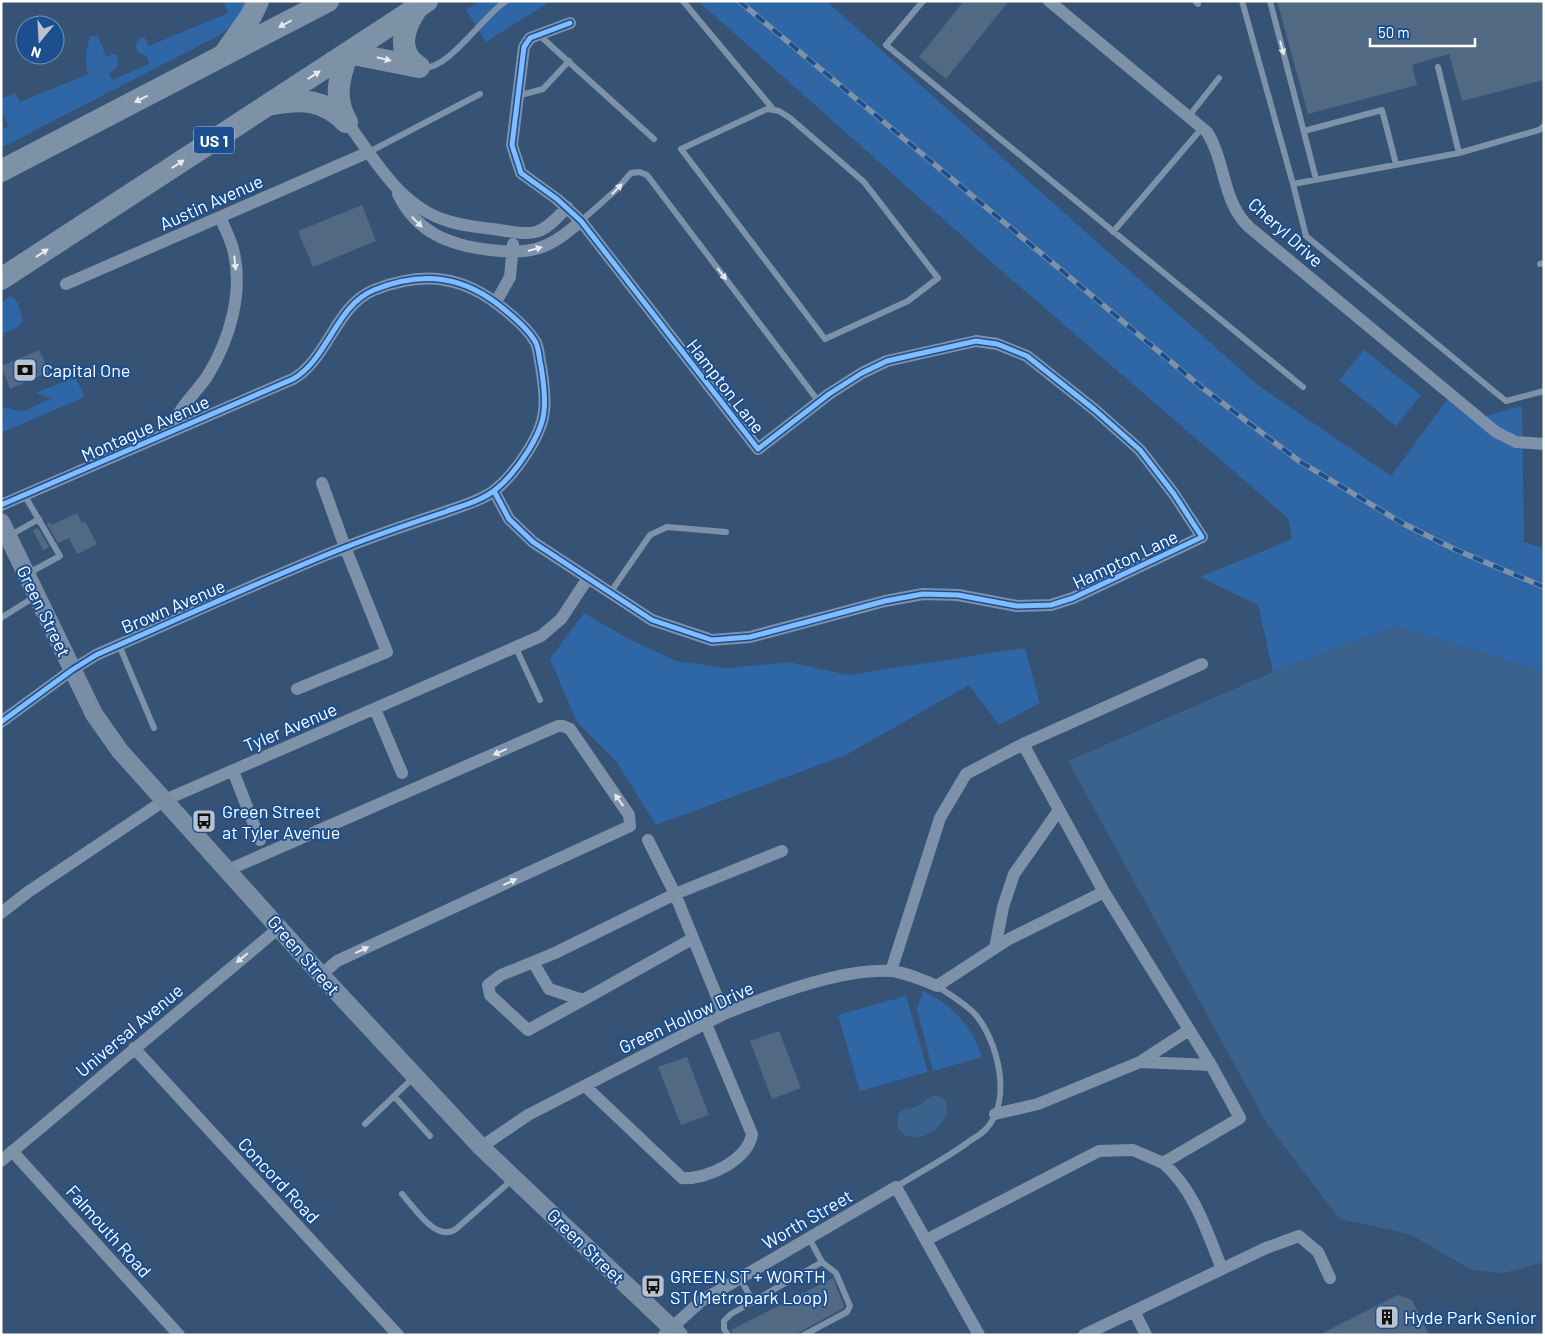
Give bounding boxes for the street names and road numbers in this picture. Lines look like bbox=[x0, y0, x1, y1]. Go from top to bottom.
road number: US 1 bbox=[194, 126, 234, 154]
street label: Austin Avenue bbox=[156, 169, 266, 235]
street label: Cheryl Drive bbox=[1244, 193, 1328, 271]
street label: Hampton Lane bbox=[682, 334, 770, 438]
street label: Montague Avenue bbox=[78, 390, 212, 466]
street label: Hampton Lane bbox=[1069, 525, 1181, 593]
street label: Green Street bbox=[12, 562, 76, 660]
street label: Brown Avenue bbox=[118, 574, 228, 638]
street label: Tyler Avenue bbox=[240, 698, 340, 756]
street label: Green Street bbox=[263, 910, 345, 1000]
street label: Green Hollow Drive bbox=[615, 976, 757, 1058]
street label: Universal Avenue bbox=[71, 979, 187, 1081]
street label: Concord Road bbox=[234, 1133, 324, 1227]
street label: Falmouth Road bbox=[62, 1180, 156, 1282]
street label: Worth Street bbox=[758, 1184, 856, 1254]
street label: Green Street bbox=[543, 1204, 629, 1288]

